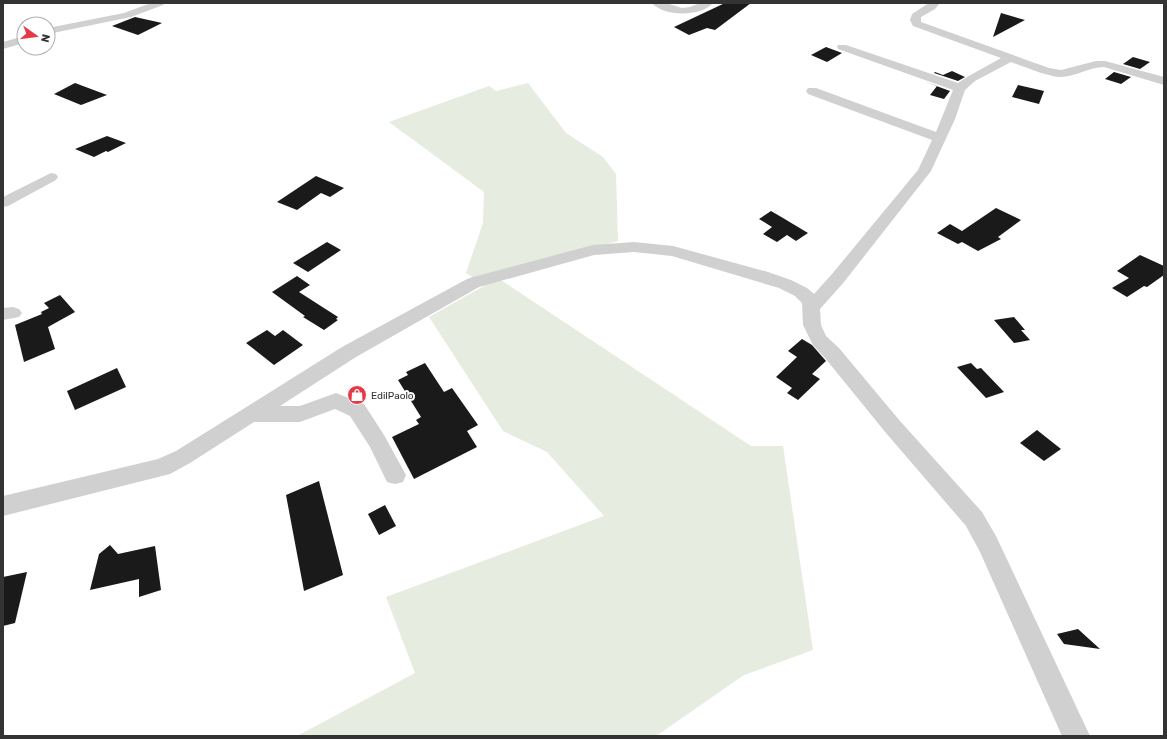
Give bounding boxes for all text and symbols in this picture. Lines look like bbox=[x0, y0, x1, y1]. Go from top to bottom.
north arrow bbox=[16, 16, 56, 56]
text: N bbox=[38, 33, 52, 44]
shop icon: EdilPaolo bbox=[346, 384, 368, 406]
place label: EdilPaolo bbox=[371, 390, 414, 402]

